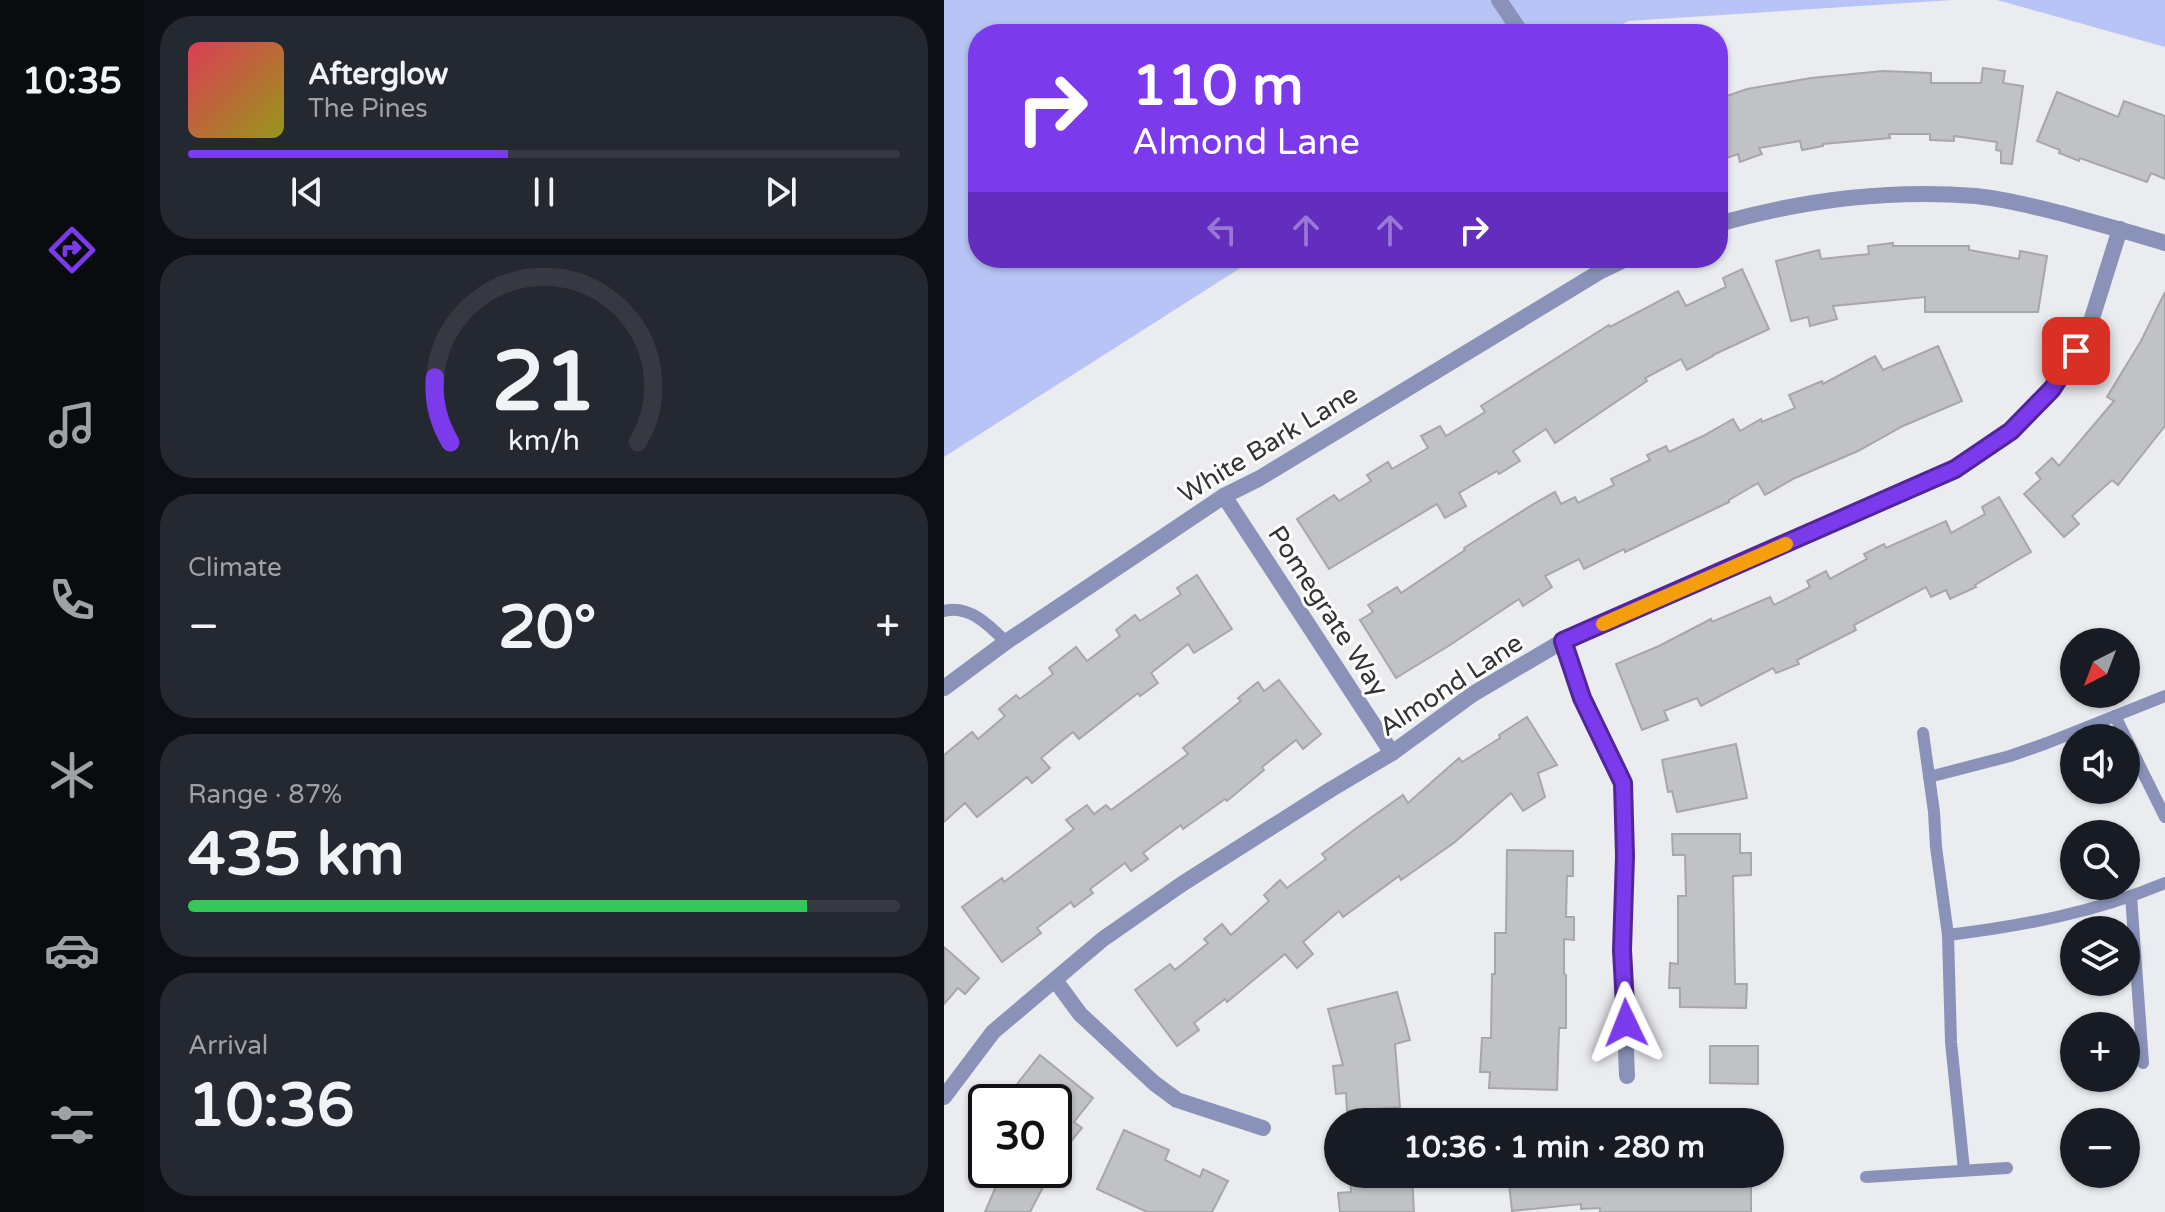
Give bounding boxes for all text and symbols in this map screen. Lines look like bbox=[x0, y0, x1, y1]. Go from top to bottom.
text: 110 m bbox=[1132, 53, 1303, 120]
text: Afterglow bbox=[308, 56, 448, 93]
icon: right bbox=[1000, 56, 1104, 160]
text: 10:35 bbox=[22, 60, 122, 103]
text: The Pines bbox=[308, 93, 428, 124]
text: Almond Lane bbox=[1132, 121, 1360, 164]
icon: previous bbox=[285, 170, 329, 214]
icon: pause bbox=[522, 170, 566, 214]
icon: next bbox=[759, 170, 803, 214]
icon: left bbox=[1200, 208, 1244, 252]
icon: ahead bbox=[1284, 208, 1328, 252]
icon: ahead bbox=[1368, 208, 1412, 252]
icon: right bbox=[1452, 208, 1496, 252]
icon: directions bbox=[44, 222, 100, 278]
pin bbox=[2042, 317, 2110, 385]
icon: arrive bbox=[2054, 329, 2098, 373]
text: 21 bbox=[492, 332, 596, 432]
street label: White Bark Lane bbox=[1173, 378, 1363, 510]
icon: music bbox=[44, 397, 100, 453]
text: km/h bbox=[508, 424, 580, 458]
street label: Pomegrate Way bbox=[1261, 520, 1395, 702]
text: Climate bbox=[188, 552, 282, 583]
icon: phone bbox=[44, 572, 100, 628]
text: 20° bbox=[498, 592, 596, 664]
text: − bbox=[188, 601, 219, 654]
text: + bbox=[875, 601, 900, 654]
street label: Almond Lane bbox=[1374, 627, 1528, 743]
north arrow bbox=[2060, 628, 2140, 708]
map controls bbox=[2060, 628, 2140, 1188]
button: sound bbox=[2060, 724, 2140, 804]
icon: climate bbox=[44, 747, 100, 803]
text: Range · 87% bbox=[188, 779, 342, 810]
text: 435 km bbox=[188, 819, 404, 891]
button: search bbox=[2060, 820, 2140, 900]
button: layers bbox=[2060, 916, 2140, 996]
icon: car bbox=[44, 922, 100, 978]
position arrow bbox=[1584, 981, 1668, 1065]
button: + bbox=[2060, 1012, 2140, 1092]
text: Arrival bbox=[188, 1030, 268, 1061]
text: 10:36 bbox=[188, 1070, 354, 1142]
speed limit sign: 30 bbox=[968, 1084, 1072, 1188]
icon: filters bbox=[44, 1097, 100, 1153]
button: − bbox=[2060, 1108, 2140, 1188]
text: 10:36 · 1 min · 280 m bbox=[1403, 1129, 1705, 1166]

